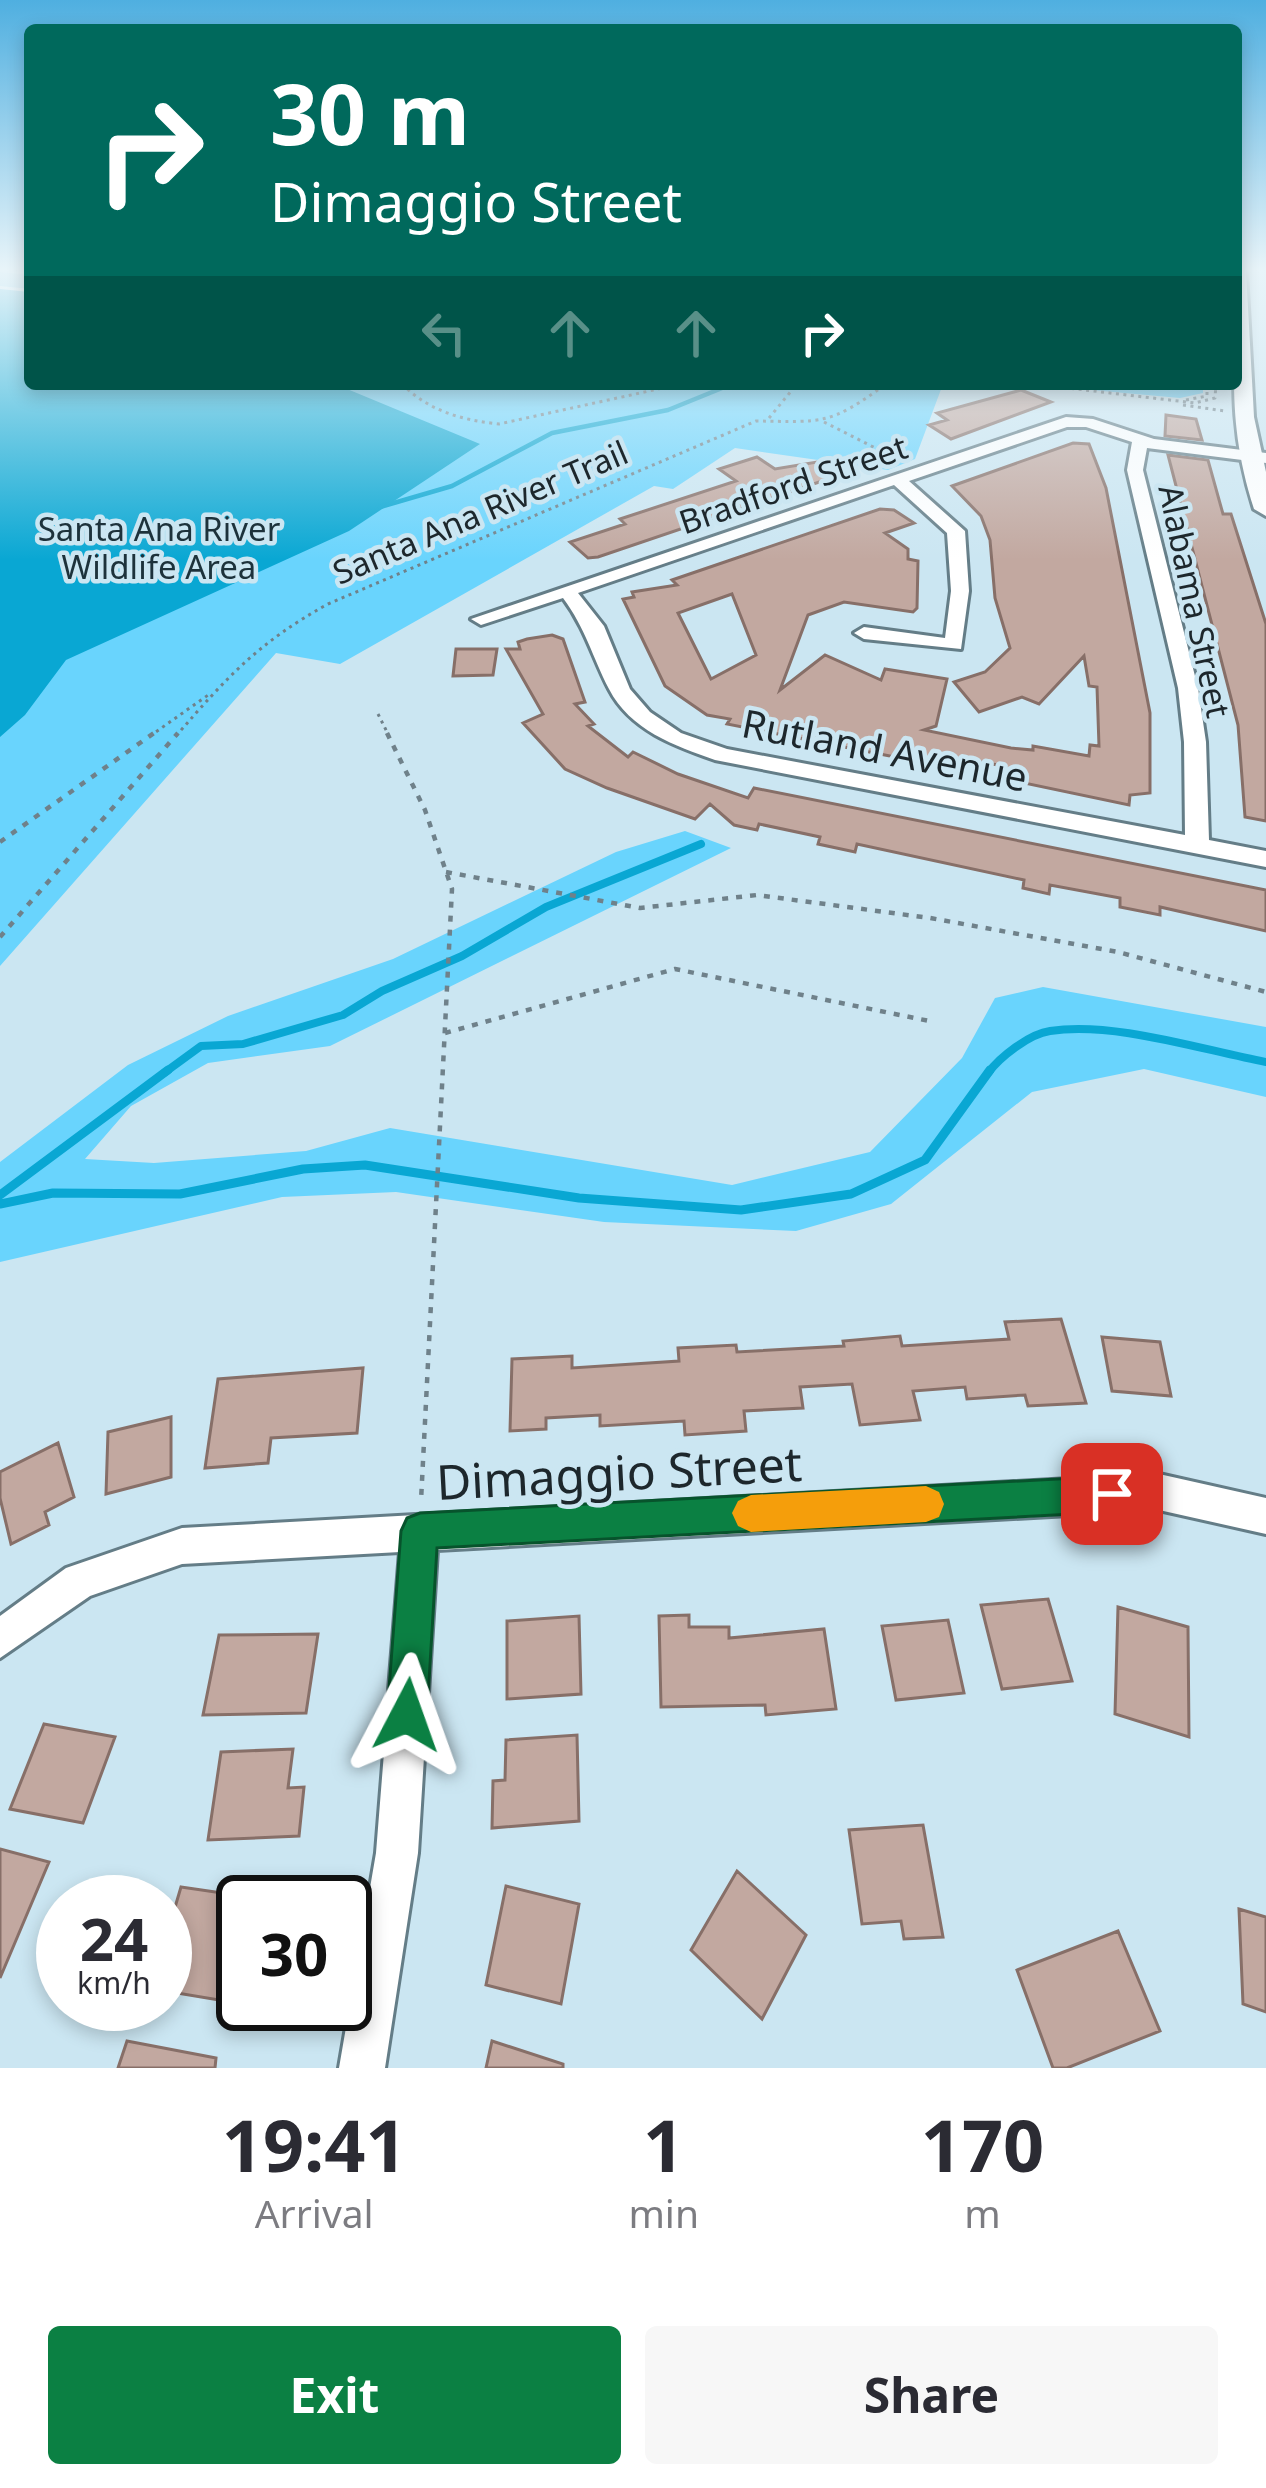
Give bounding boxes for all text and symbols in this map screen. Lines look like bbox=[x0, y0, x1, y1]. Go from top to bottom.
text: 30 m bbox=[270, 55, 470, 170]
icon: right bbox=[72, 72, 228, 228]
text: Dimaggio Street bbox=[270, 164, 682, 238]
icon: left bbox=[411, 300, 477, 366]
icon: ahead bbox=[537, 300, 603, 366]
icon: ahead bbox=[663, 300, 729, 366]
icon: right bbox=[789, 300, 855, 366]
street label: Bradford Street bbox=[673, 424, 913, 544]
street label: Santa Ana River Trail bbox=[326, 429, 634, 595]
street label: Alabama Street bbox=[1148, 480, 1242, 722]
park label: Santa Ana River Wildlife Area bbox=[38, 506, 281, 589]
street label: Rutland Avenue bbox=[738, 695, 1032, 803]
street label: Dimaggio Street bbox=[434, 1430, 804, 1514]
pin bbox=[1061, 1443, 1163, 1545]
icon: arrive bbox=[1079, 1461, 1145, 1527]
position arrow bbox=[344, 1652, 470, 1778]
speed limit sign: 30 bbox=[216, 1875, 372, 2031]
text: 24 bbox=[80, 1897, 148, 1979]
text: km/h bbox=[77, 1962, 151, 2003]
text: 19:41 bbox=[222, 2095, 407, 2193]
text: 1 bbox=[643, 2095, 684, 2193]
text: 170 bbox=[921, 2095, 1044, 2193]
text: Arrival bbox=[255, 2186, 374, 2239]
text: min bbox=[628, 2186, 699, 2239]
text: m bbox=[964, 2186, 1001, 2239]
button: Exit bbox=[48, 2326, 621, 2464]
button: Share bbox=[645, 2326, 1218, 2464]

